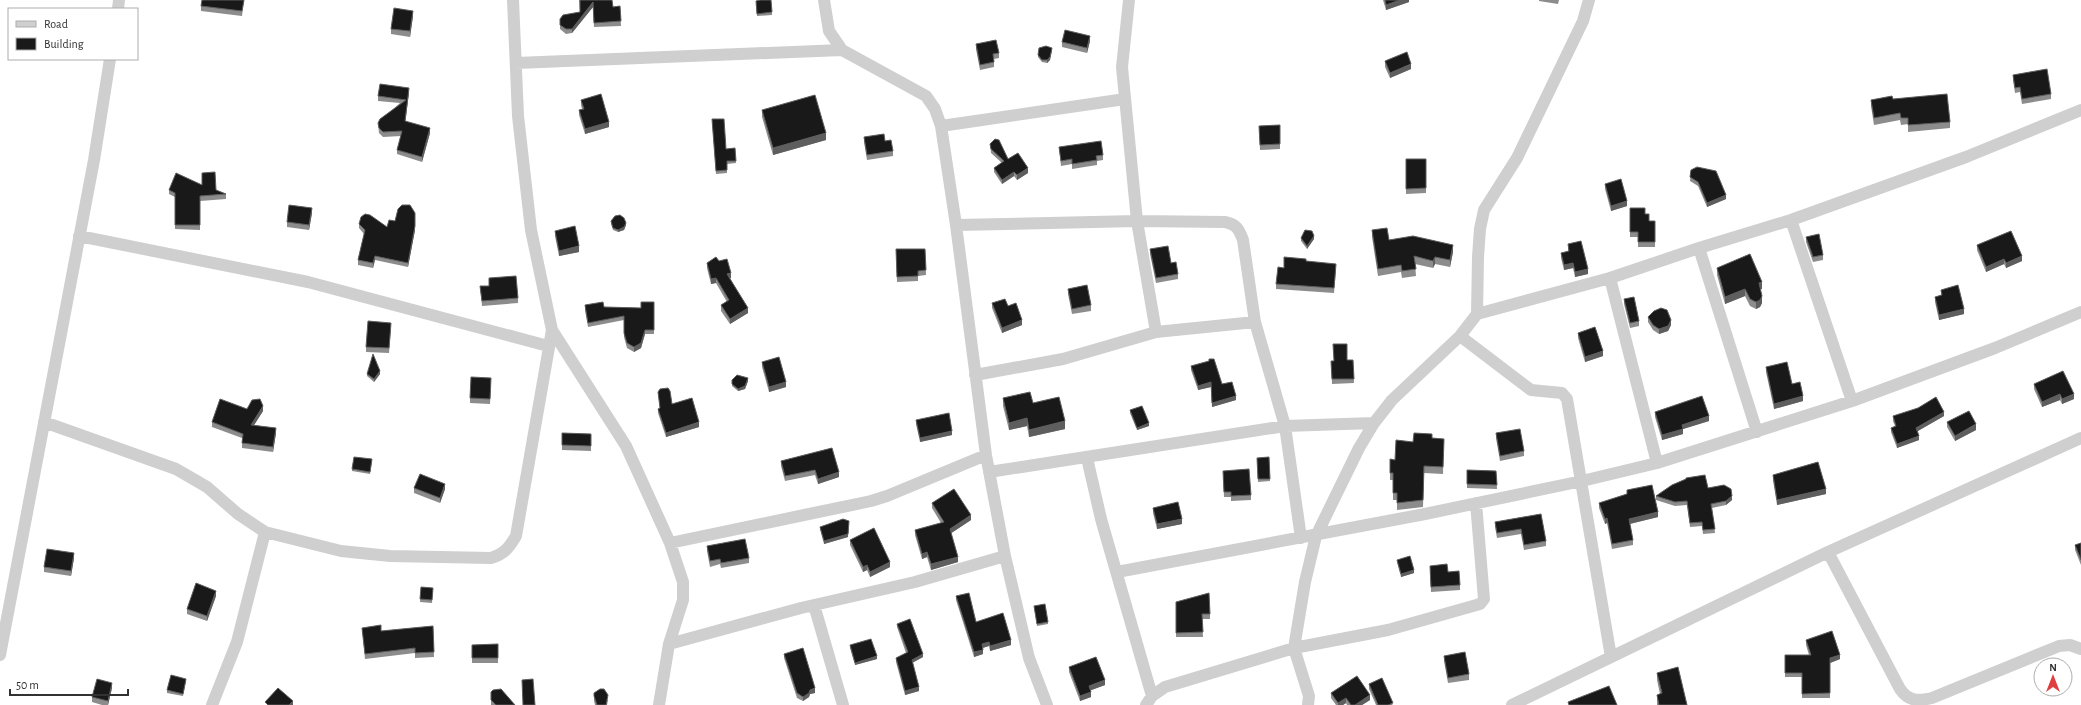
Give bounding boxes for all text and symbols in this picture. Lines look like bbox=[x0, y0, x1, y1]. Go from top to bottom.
legend bbox=[8, 8, 138, 60]
text: Road bbox=[44, 18, 68, 30]
text: Building bbox=[44, 38, 84, 50]
north arrow bbox=[2033, 657, 2073, 697]
text: N bbox=[2049, 662, 2057, 673]
scale bar bbox=[10, 671, 128, 697]
text: 50 m bbox=[16, 679, 39, 691]

